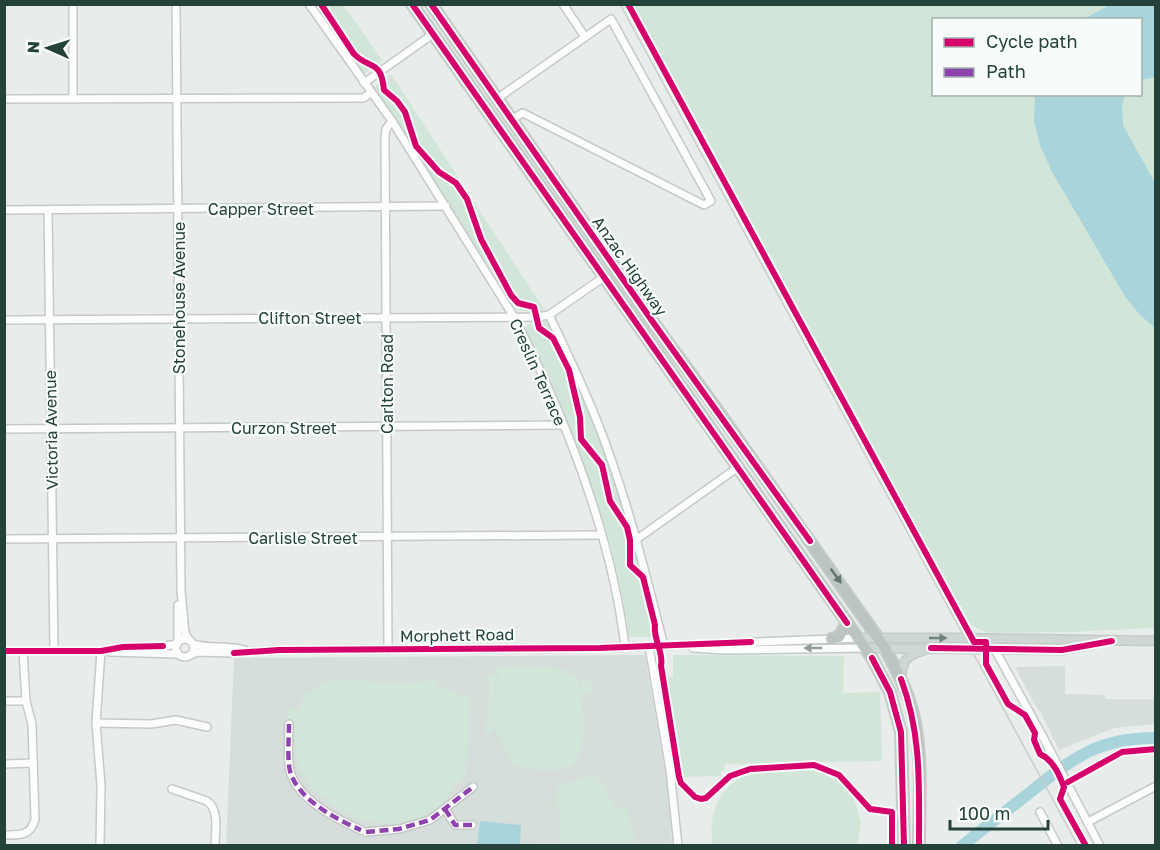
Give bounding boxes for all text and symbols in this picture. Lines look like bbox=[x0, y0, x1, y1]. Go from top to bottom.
north arrow bbox=[18, 18, 78, 78]
legend bbox=[932, 18, 1142, 96]
text: Cycle path bbox=[986, 30, 1078, 52]
text: N bbox=[23, 41, 43, 54]
text: Path bbox=[986, 60, 1026, 82]
street label: Capper Street bbox=[208, 199, 314, 219]
street label: Anzac Highway bbox=[588, 212, 672, 320]
street label: Stonehouse Avenue bbox=[169, 222, 189, 374]
street label: Clifton Street bbox=[258, 308, 362, 328]
street label: Creslin Terrace bbox=[505, 315, 571, 429]
street label: Carlton Road bbox=[377, 334, 397, 434]
street label: Victoria Avenue bbox=[40, 370, 62, 490]
street label: Curzon Street bbox=[231, 418, 337, 438]
street label: Carlisle Street bbox=[248, 528, 358, 548]
one-way arrow bbox=[829, 568, 841, 583]
street label: Morphett Road bbox=[400, 624, 514, 646]
one-way arrow bbox=[928, 633, 947, 643]
one-way arrow bbox=[803, 643, 822, 653]
scale bar bbox=[950, 793, 1048, 831]
text: 100 m bbox=[959, 802, 1010, 824]

